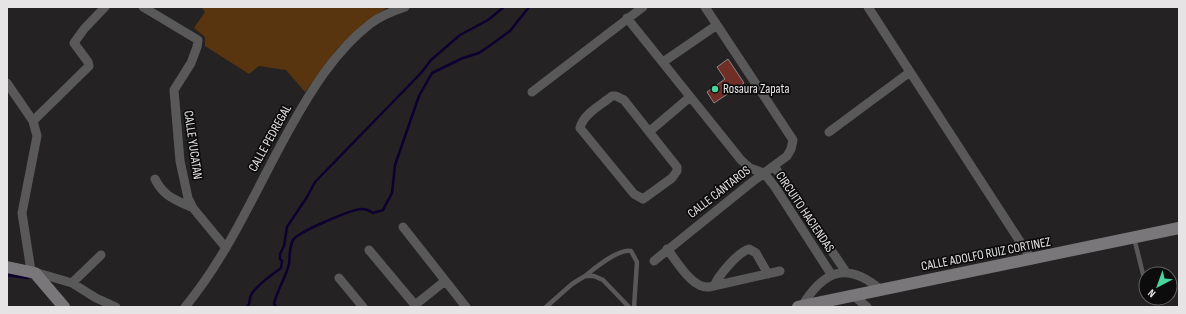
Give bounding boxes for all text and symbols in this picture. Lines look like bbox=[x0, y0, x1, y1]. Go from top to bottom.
place label: Rosaura Zapata bbox=[723, 81, 789, 97]
marker: Rosaura Zapata bbox=[710, 84, 720, 94]
street label: CALLE PEDREGAL bbox=[245, 101, 295, 174]
street label: CALLE YUCATAN bbox=[180, 110, 206, 180]
street label: CALLE CÁNTAROS bbox=[684, 162, 754, 222]
street label: CIRCUITO HACIENDAS bbox=[772, 169, 838, 256]
street label: CALLE ADOLFO RUIZ CORTINEZ bbox=[920, 233, 1053, 274]
north arrow bbox=[1138, 266, 1178, 306]
text: N bbox=[1145, 286, 1158, 300]

